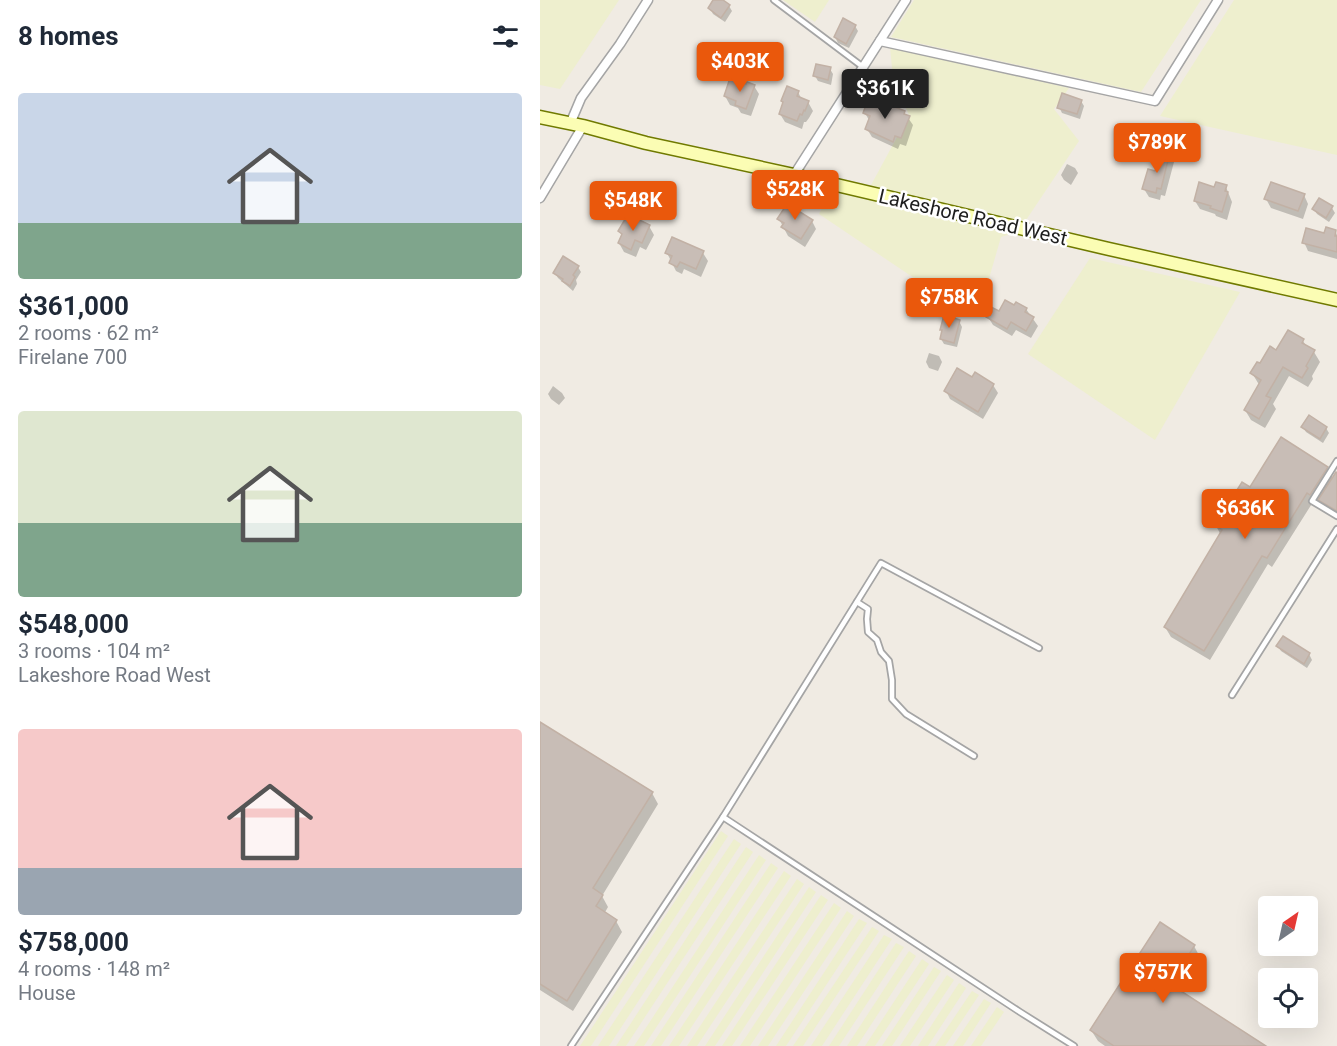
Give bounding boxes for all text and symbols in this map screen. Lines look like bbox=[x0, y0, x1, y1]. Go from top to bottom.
icon: filters bbox=[489, 20, 522, 53]
text: 8 homes bbox=[18, 21, 119, 51]
pin: $403K bbox=[698, 42, 782, 93]
text: $403K bbox=[711, 49, 769, 73]
pin: $361K bbox=[843, 69, 927, 120]
text: $361K bbox=[856, 76, 914, 100]
pin: $789K bbox=[1115, 123, 1199, 174]
text: $789K bbox=[1128, 130, 1186, 154]
icon: home bbox=[216, 132, 324, 240]
pin: $528K bbox=[753, 170, 837, 221]
text: $528K bbox=[766, 177, 824, 201]
pin: $548K bbox=[591, 181, 675, 232]
street label: Lakeshore Road West bbox=[876, 184, 1070, 250]
text: $548K bbox=[604, 188, 662, 212]
pin: $758K bbox=[907, 278, 991, 329]
text: $758K bbox=[920, 285, 978, 309]
text: $361,000 bbox=[18, 291, 129, 321]
text: 2 rooms · 62 m² bbox=[18, 321, 159, 345]
text: Firelane 700 bbox=[18, 345, 127, 369]
icon: home bbox=[216, 450, 324, 558]
pin: $636K bbox=[1203, 489, 1287, 540]
text: $636K bbox=[1216, 496, 1274, 520]
text: $548,000 bbox=[18, 609, 129, 639]
text: 3 rooms · 104 m² bbox=[18, 639, 170, 663]
text: Lakeshore Road West bbox=[18, 663, 211, 687]
icon: home bbox=[216, 768, 324, 876]
north arrow bbox=[1258, 896, 1318, 956]
map controls bbox=[1258, 896, 1318, 1028]
text: $758,000 bbox=[18, 927, 129, 957]
pin: $757K bbox=[1121, 953, 1205, 1004]
text: 4 rooms · 148 m² bbox=[18, 957, 170, 981]
text: $757K bbox=[1134, 960, 1192, 984]
button: locate bbox=[1258, 968, 1318, 1028]
text: House bbox=[18, 981, 76, 1005]

